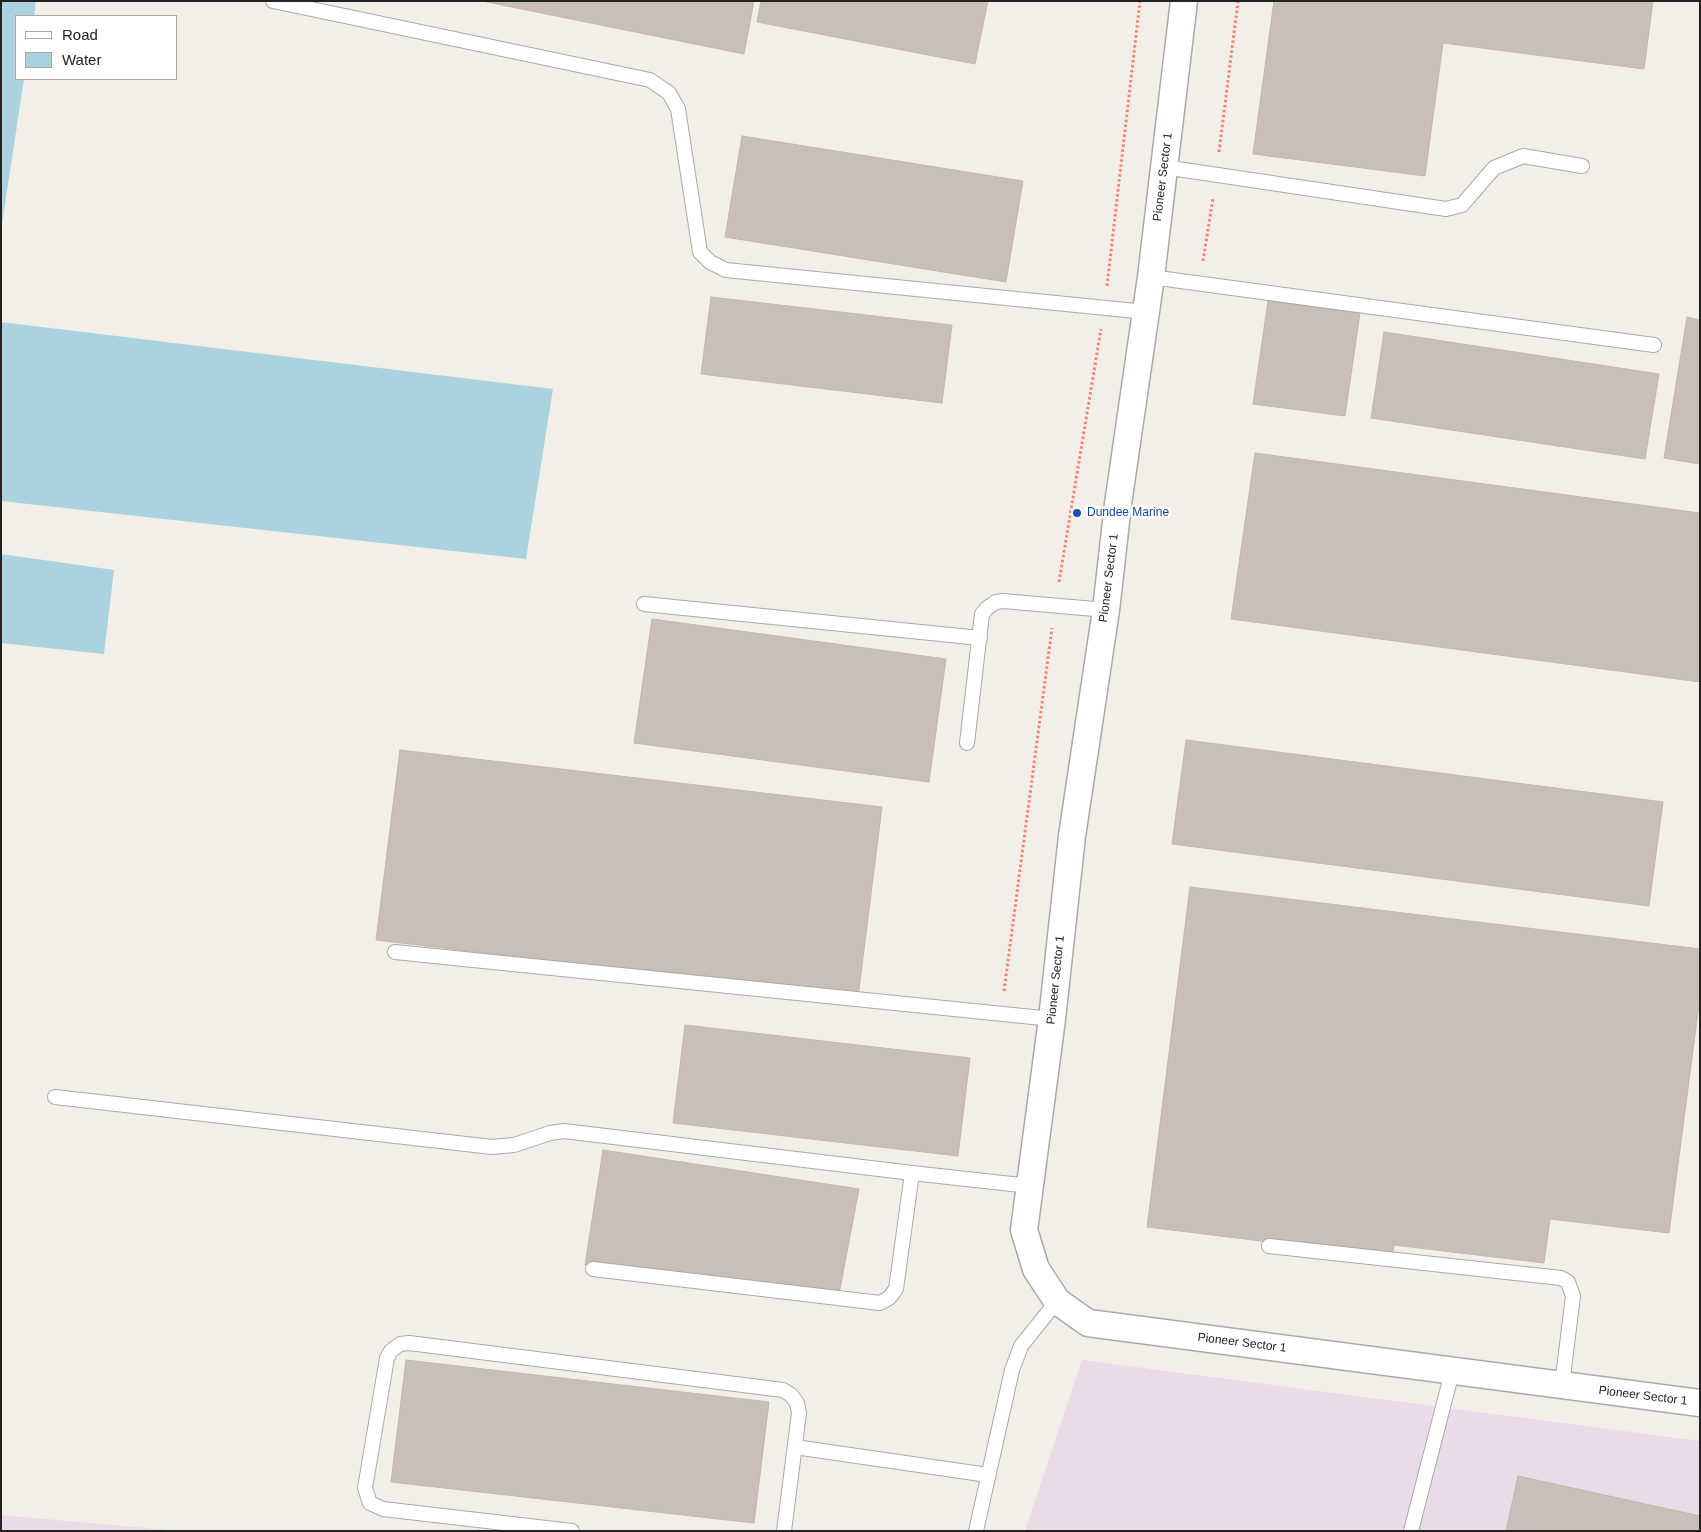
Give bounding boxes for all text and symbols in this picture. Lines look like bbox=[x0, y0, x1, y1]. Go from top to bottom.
legend bbox=[15, 15, 178, 80]
text: Road bbox=[62, 26, 98, 43]
text: Water bbox=[62, 51, 101, 68]
street label: Pioneer Sector 1 bbox=[1150, 132, 1176, 222]
place label: Dundee Marine bbox=[1087, 506, 1169, 520]
marker: Dundee Marine bbox=[1071, 507, 1083, 519]
street label: Pioneer Sector 1 bbox=[1096, 533, 1122, 623]
street label: Pioneer Sector 1 bbox=[1044, 935, 1068, 1025]
street label: Pioneer Sector 1 bbox=[1197, 1330, 1287, 1356]
street label: Pioneer Sector 1 bbox=[1598, 1383, 1688, 1409]

